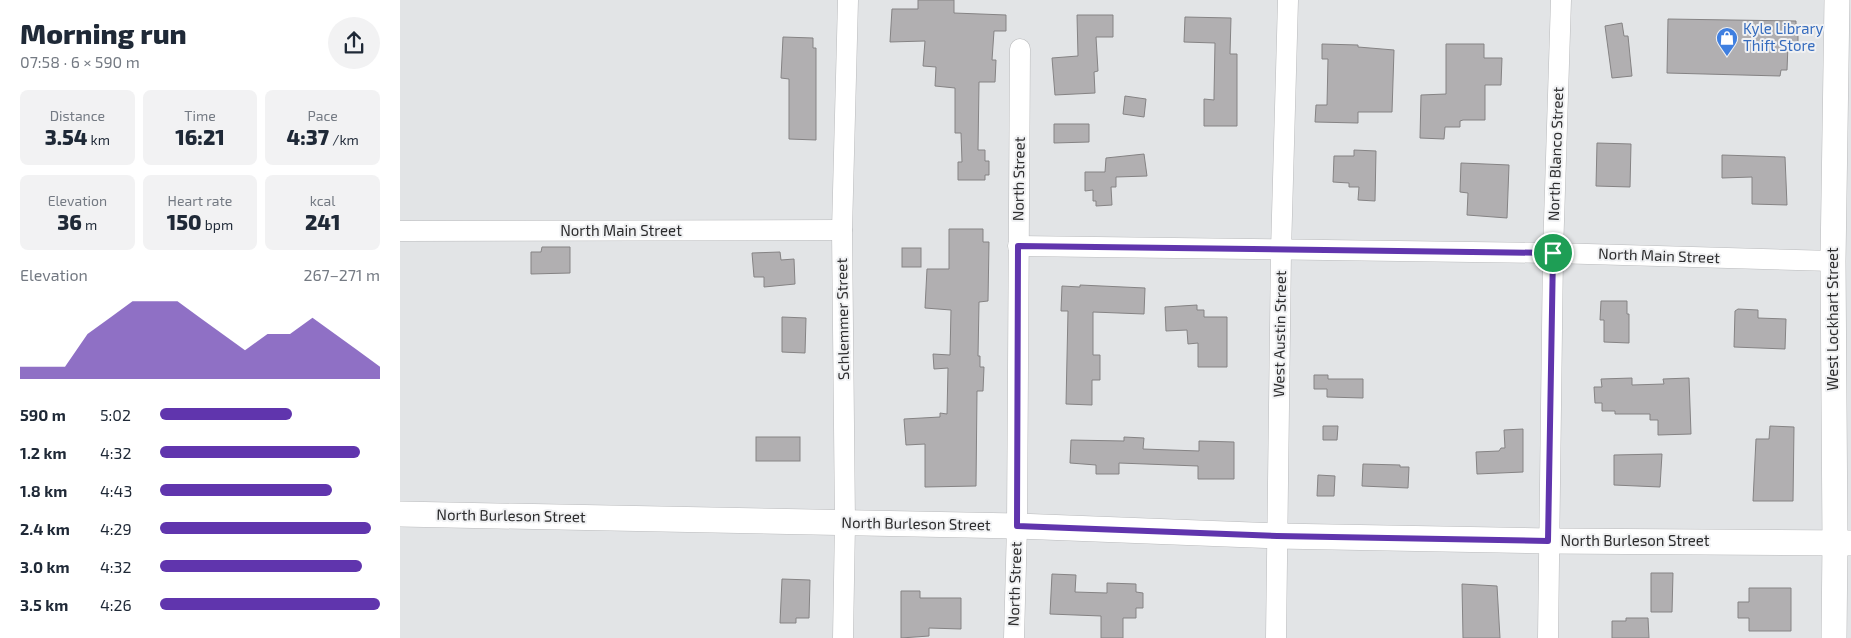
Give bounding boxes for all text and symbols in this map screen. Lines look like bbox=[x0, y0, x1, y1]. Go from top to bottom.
text: Morning run bbox=[20, 16, 187, 50]
button: share bbox=[328, 17, 380, 69]
place label: Kyle Library Thift Store bbox=[1743, 19, 1823, 54]
shop icon: Kyle Library Thift Store bbox=[1715, 26, 1739, 57]
text: 07:58 · 6 × 590 m bbox=[20, 52, 140, 71]
street label: North Blanco Street bbox=[1544, 86, 1566, 221]
text: Distance bbox=[50, 107, 105, 124]
text: Time bbox=[184, 107, 216, 124]
text: Pace bbox=[308, 107, 338, 124]
text: 3.54 bbox=[45, 124, 87, 149]
text: 16:21 bbox=[175, 124, 225, 149]
text: 4:37 bbox=[287, 124, 329, 149]
text: km bbox=[87, 131, 110, 148]
text: /km bbox=[329, 131, 359, 148]
street label: North Street bbox=[1008, 136, 1028, 221]
text: Elevation bbox=[48, 192, 107, 209]
text: Heart rate bbox=[168, 192, 232, 209]
text: kcal bbox=[310, 192, 335, 209]
text: 36 bbox=[57, 209, 82, 234]
text: 150 bbox=[167, 209, 202, 234]
text: 241 bbox=[305, 209, 340, 234]
text: m bbox=[82, 216, 97, 233]
text: bpm bbox=[202, 216, 233, 233]
street label: North Main Street bbox=[560, 221, 682, 239]
pin bbox=[1532, 232, 1574, 274]
icon: arrive bbox=[1539, 239, 1567, 267]
street label: North Main Street bbox=[1598, 244, 1720, 266]
street label: West Lockhart Street bbox=[1823, 247, 1841, 391]
street label: Schlemmer Street bbox=[832, 258, 852, 380]
text: Elevation bbox=[20, 265, 88, 284]
text: 267–271 m bbox=[303, 265, 380, 284]
street label: West Austin Street bbox=[1269, 270, 1289, 398]
text: 590 m bbox=[20, 405, 66, 424]
text: 5:02 bbox=[100, 405, 131, 424]
text: 1.2 km bbox=[20, 443, 67, 462]
text: 4:32 bbox=[100, 443, 132, 462]
text: 1.8 km bbox=[20, 481, 67, 500]
text: 4:43 bbox=[100, 481, 132, 500]
street label: North Burleson Street bbox=[436, 505, 586, 525]
street label: North Burleson Street bbox=[841, 513, 991, 533]
text: 2.4 km bbox=[20, 519, 70, 538]
text: 4:29 bbox=[100, 519, 132, 538]
street label: North Burleson Street bbox=[1560, 531, 1710, 549]
street label: North Street bbox=[1004, 541, 1024, 627]
text: 3.0 km bbox=[20, 557, 70, 576]
text: 4:32 bbox=[100, 557, 132, 576]
text: 3.5 km bbox=[20, 595, 68, 614]
text: 4:26 bbox=[100, 595, 132, 614]

